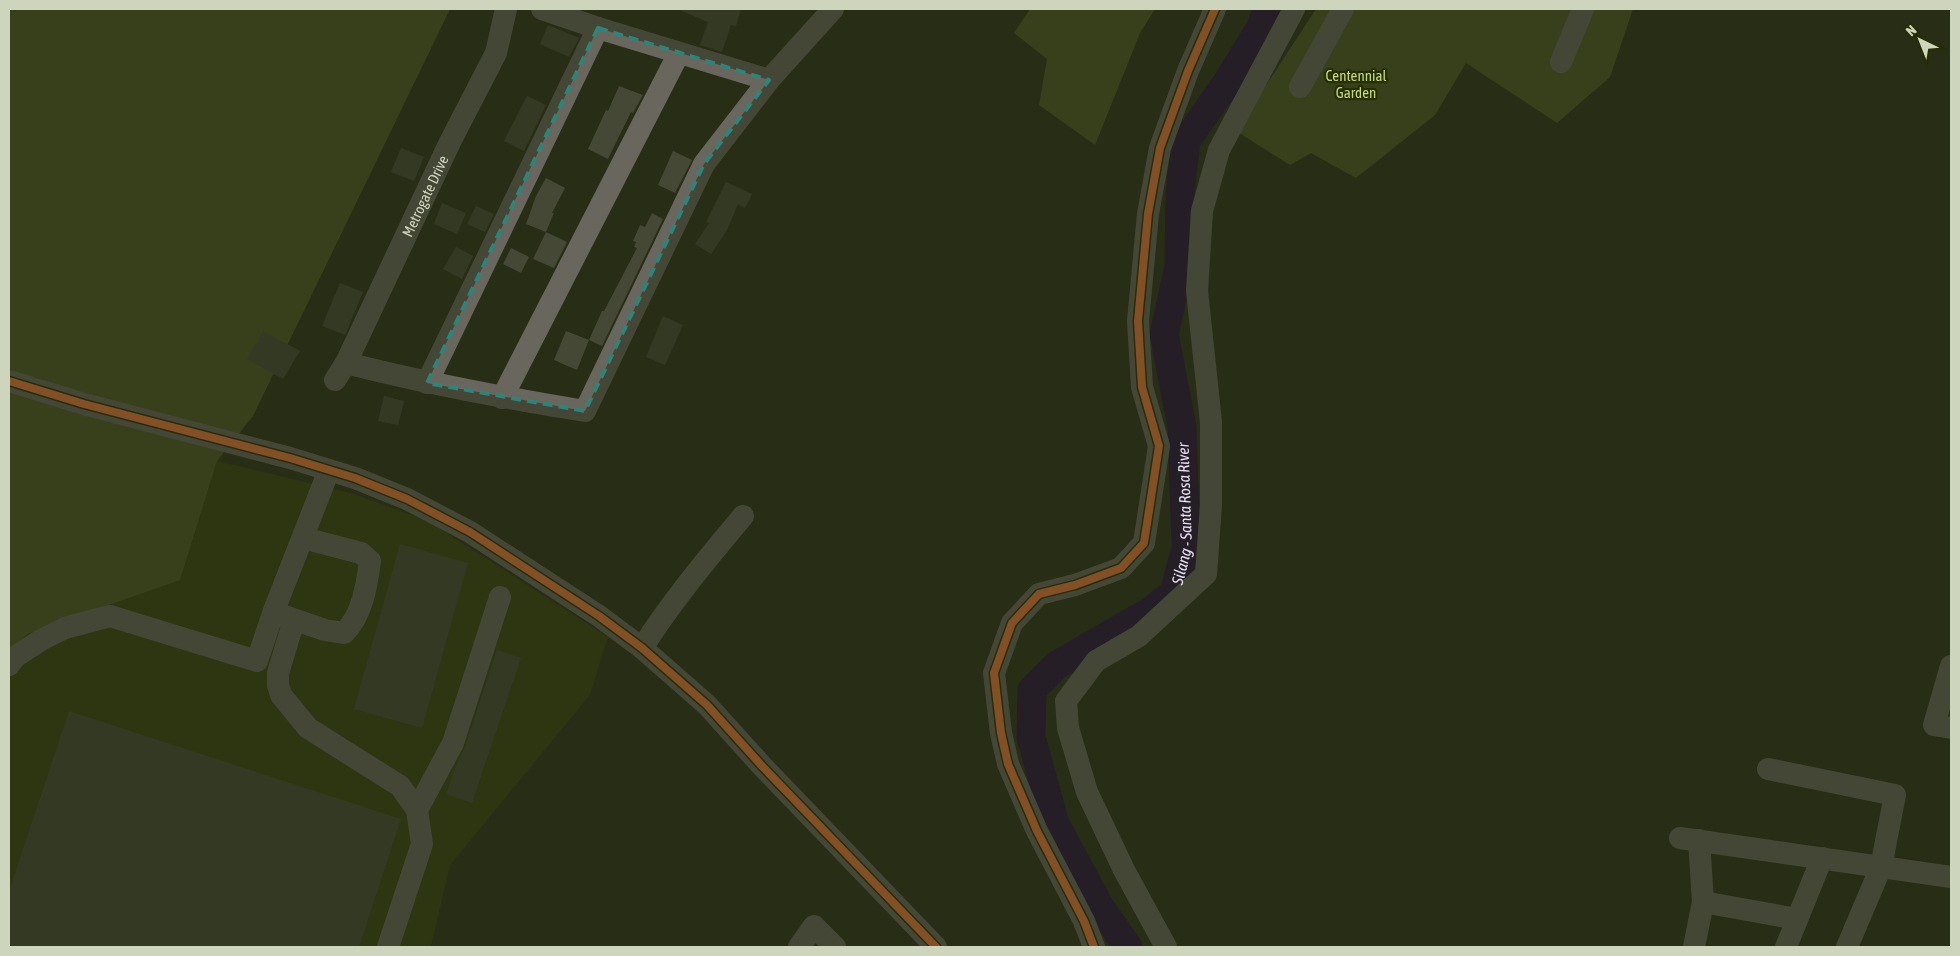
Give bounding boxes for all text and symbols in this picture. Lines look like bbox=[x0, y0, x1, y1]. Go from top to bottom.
north arrow bbox=[1895, 15, 1945, 65]
text: N bbox=[1903, 22, 1920, 39]
park label: Centennial Garden bbox=[1326, 67, 1386, 101]
street label: Metrogate Drive bbox=[398, 152, 451, 239]
water label: Silang - Santa Rosa River bbox=[1167, 441, 1196, 587]

